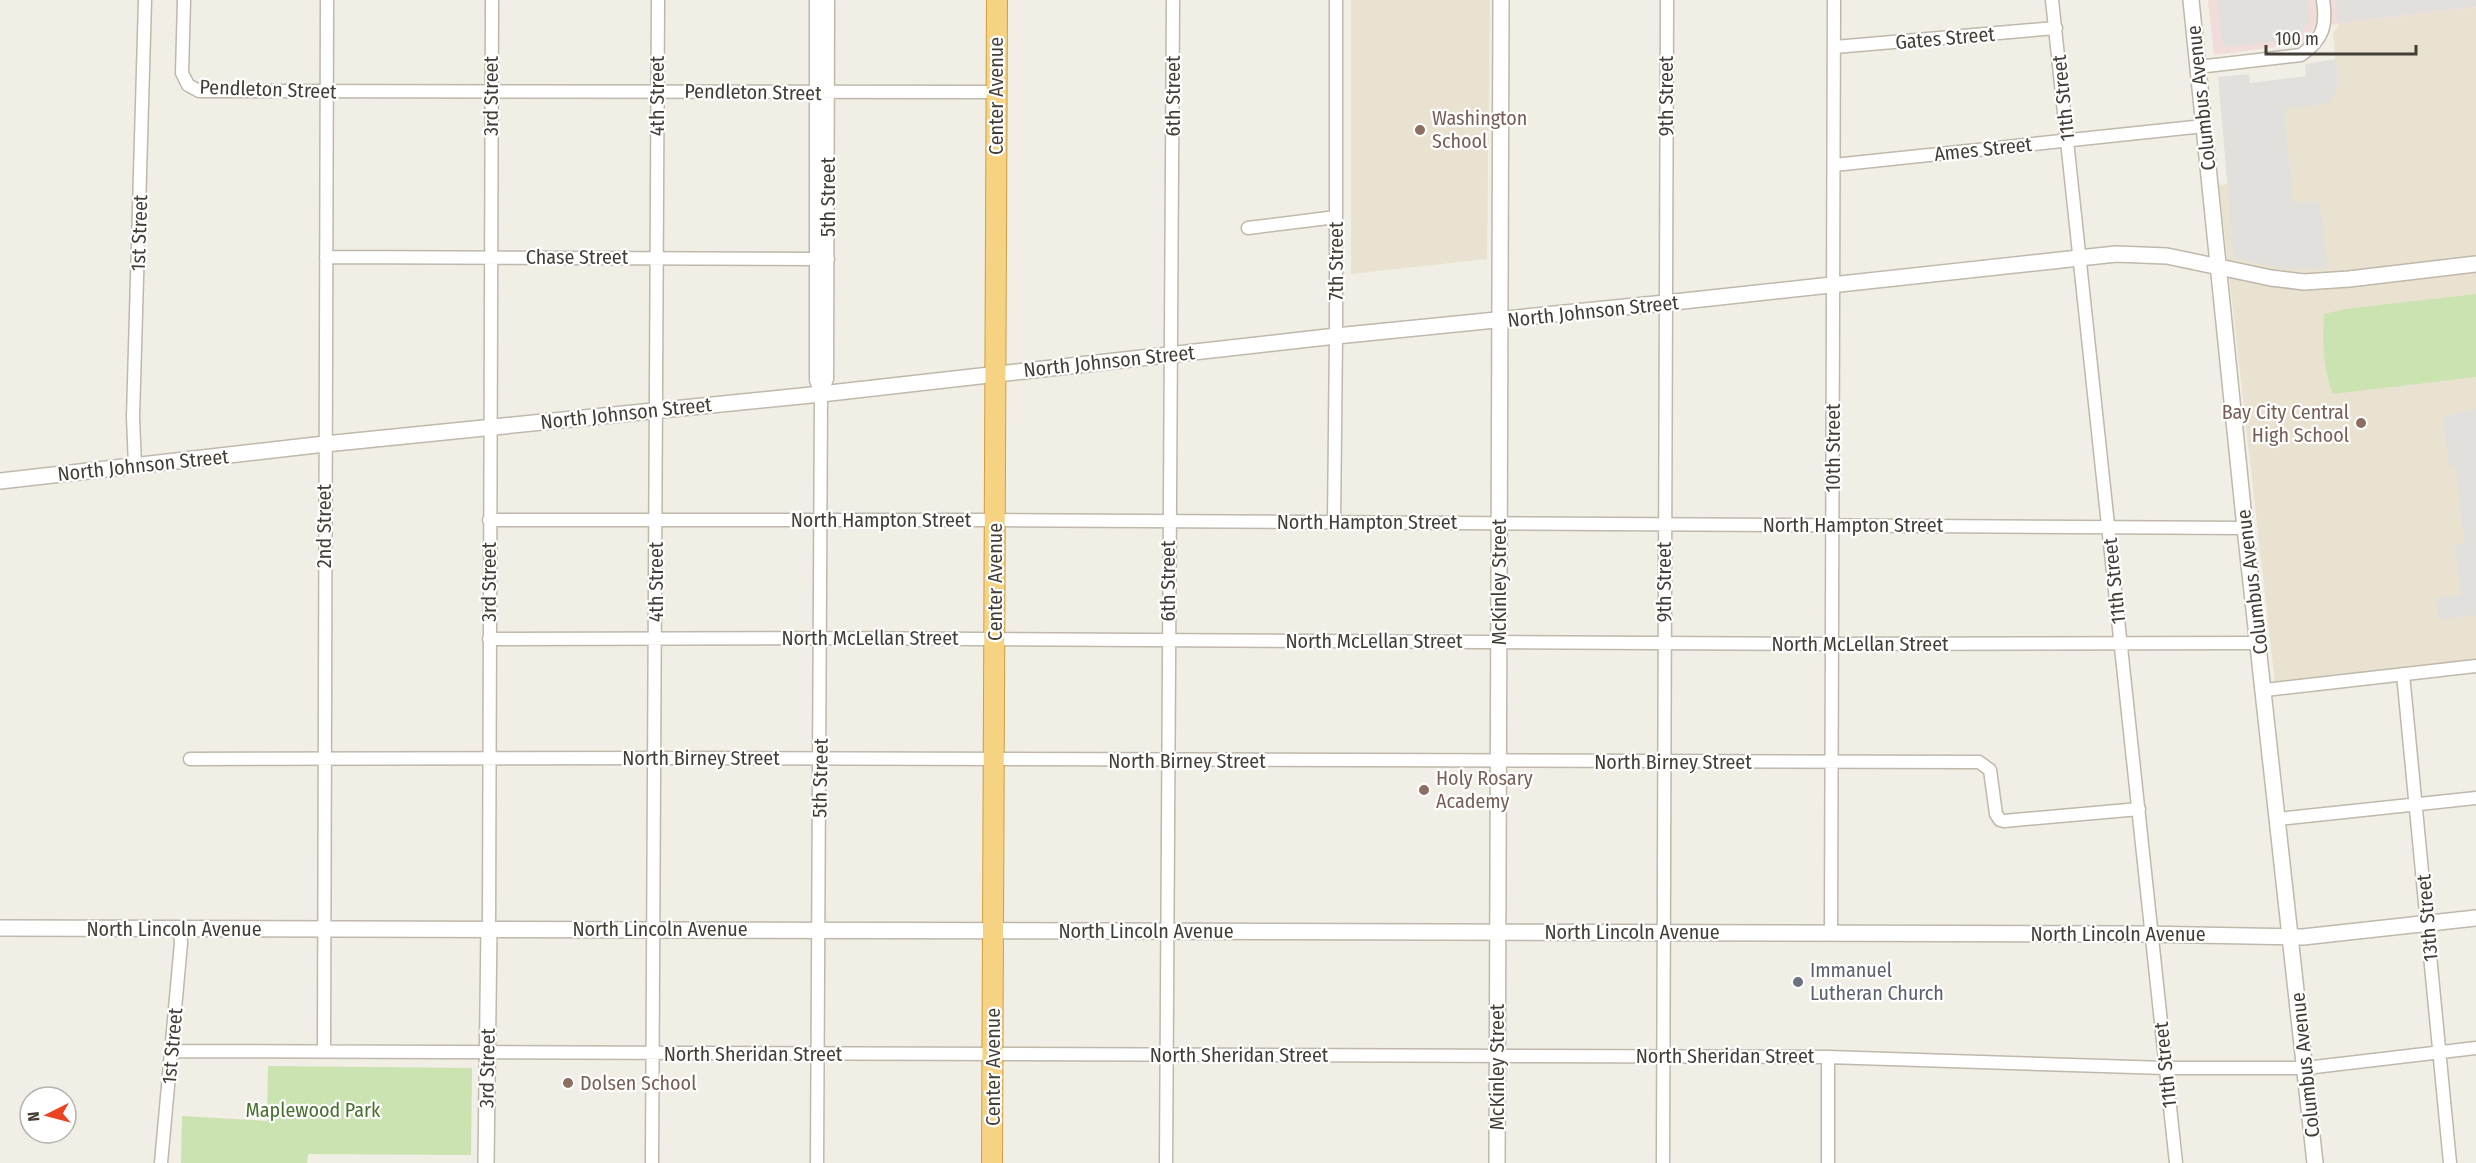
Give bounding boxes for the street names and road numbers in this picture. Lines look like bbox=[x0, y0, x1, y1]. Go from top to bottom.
street label: Gates Street bbox=[1894, 22, 1996, 54]
street label: Columbus Avenue bbox=[2181, 24, 2221, 172]
street label: Center Avenue bbox=[984, 37, 1008, 155]
street label: 11th Street bbox=[2047, 53, 2079, 142]
street label: 4th Street bbox=[645, 55, 669, 136]
street label: 6th Street bbox=[1161, 55, 1185, 136]
street label: 9th Street bbox=[1654, 55, 1678, 136]
street label: 3rd Street bbox=[479, 56, 503, 136]
street label: Pendleton Street bbox=[199, 75, 337, 103]
street label: Pendleton Street bbox=[684, 79, 822, 105]
street label: Ames Street bbox=[1933, 132, 2034, 166]
street label: 5th Street bbox=[816, 157, 840, 237]
street label: 1st Street bbox=[126, 194, 152, 272]
street label: 7th Street bbox=[1324, 221, 1348, 301]
street label: Chase Street bbox=[526, 245, 629, 269]
street label: North Johnson Street bbox=[1506, 290, 1680, 332]
street label: North Johnson Street bbox=[1022, 340, 1196, 382]
street label: North Johnson Street bbox=[539, 392, 713, 434]
street label: 10th Street bbox=[1821, 403, 1845, 493]
street label: North Johnson Street bbox=[56, 444, 230, 486]
street label: 2nd Street bbox=[312, 484, 336, 568]
street label: North Hampton Street bbox=[791, 508, 972, 532]
street label: Columbus Avenue bbox=[2231, 508, 2273, 656]
street label: North Hampton Street bbox=[1277, 510, 1458, 534]
street label: North Hampton Street bbox=[1763, 513, 1944, 537]
street label: McKinley Street bbox=[1487, 518, 1511, 645]
street label: Center Avenue bbox=[983, 523, 1007, 641]
street label: 11th Street bbox=[2098, 536, 2130, 625]
street label: 6th Street bbox=[1156, 540, 1180, 621]
street label: 4th Street bbox=[644, 541, 668, 622]
street label: 9th Street bbox=[1652, 541, 1676, 622]
street label: 3rd Street bbox=[477, 542, 501, 622]
street label: North McLellan Street bbox=[781, 626, 959, 650]
street label: North McLellan Street bbox=[1285, 629, 1463, 653]
street label: North McLellan Street bbox=[1771, 632, 1949, 656]
street label: 5th Street bbox=[807, 737, 833, 818]
street label: North Birney Street bbox=[622, 746, 780, 770]
street label: North Birney Street bbox=[1108, 749, 1266, 773]
street label: North Birney Street bbox=[1594, 750, 1752, 774]
street label: 13th Street bbox=[2411, 873, 2443, 963]
street label: North Lincoln Avenue bbox=[86, 917, 262, 941]
street label: North Lincoln Avenue bbox=[572, 917, 748, 941]
street label: North Lincoln Avenue bbox=[1058, 919, 1234, 943]
street label: North Lincoln Avenue bbox=[1544, 920, 1720, 944]
street label: North Lincoln Avenue bbox=[2030, 922, 2206, 946]
street label: Columbus Avenue bbox=[2285, 991, 2325, 1139]
street label: McKinley Street bbox=[1485, 1003, 1509, 1130]
street label: 1st Street bbox=[157, 1006, 187, 1085]
street label: Center Avenue bbox=[981, 1008, 1005, 1126]
street label: 11th Street bbox=[2149, 1020, 2181, 1109]
street label: 3rd Street bbox=[474, 1027, 500, 1108]
street label: North Sheridan Street bbox=[664, 1042, 843, 1066]
street label: North Sheridan Street bbox=[1150, 1043, 1329, 1067]
street label: North Sheridan Street bbox=[1636, 1044, 1815, 1068]

